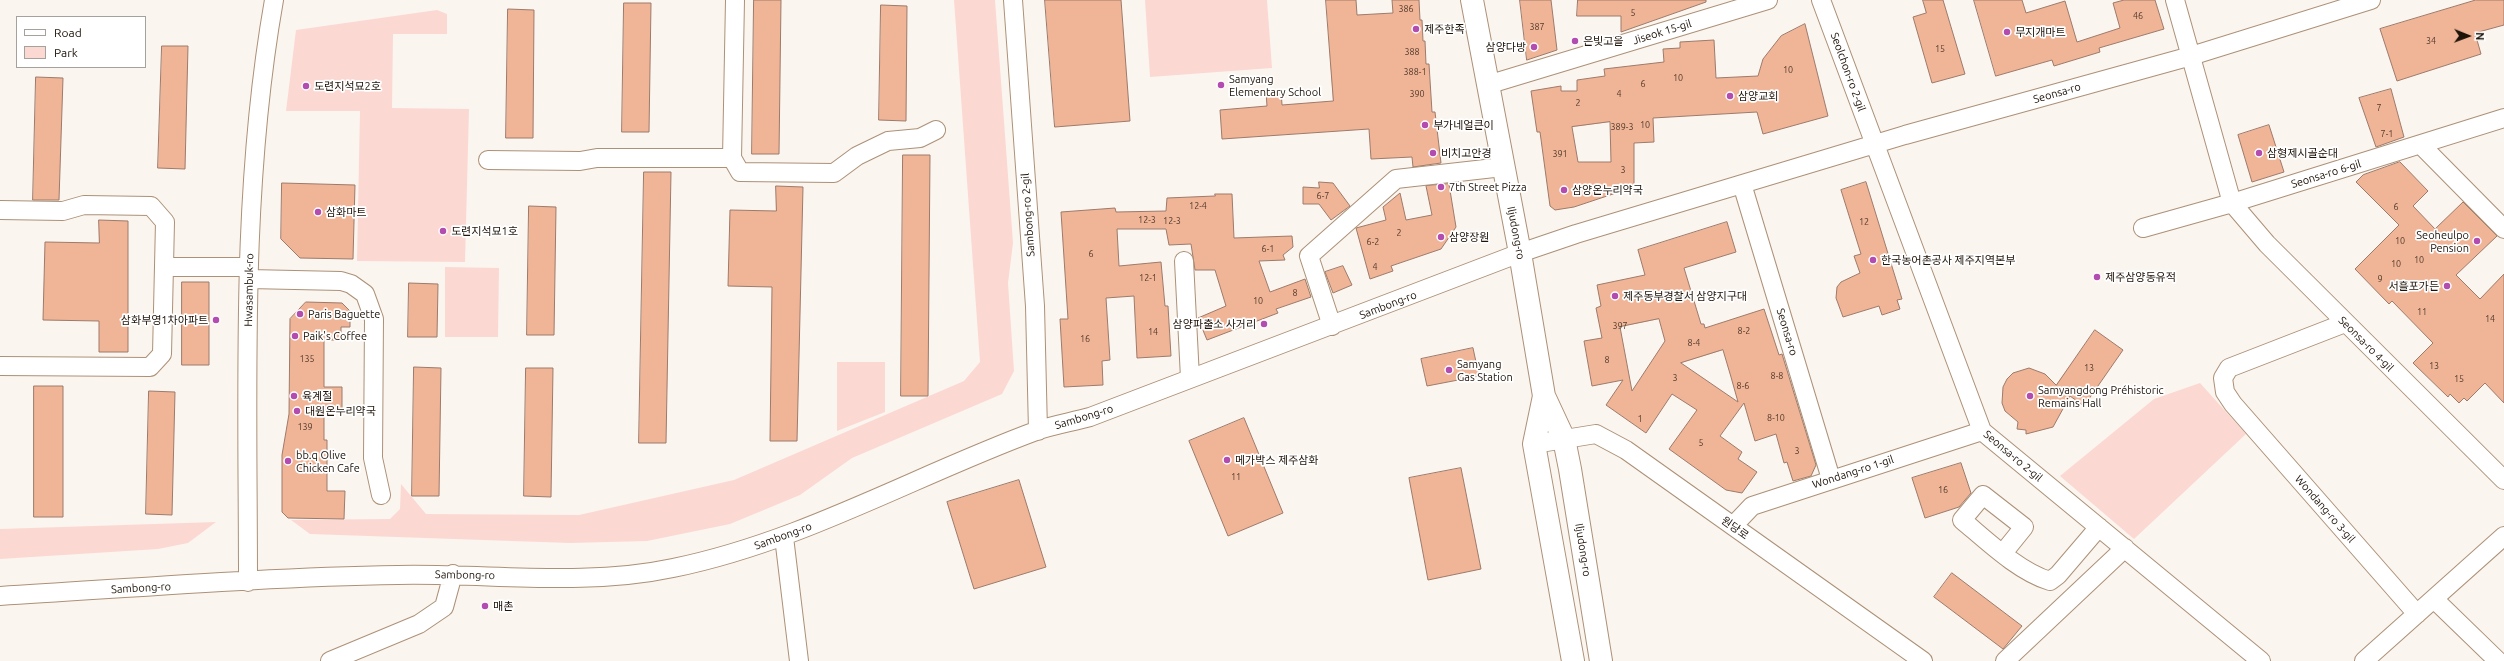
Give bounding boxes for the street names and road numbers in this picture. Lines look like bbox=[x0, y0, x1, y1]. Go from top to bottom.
street label: Jiseok 15-gil bbox=[1631, 17, 1693, 47]
street label: Seolchon-ro 2-gil bbox=[1828, 31, 1868, 113]
street label: Seonsa-ro bbox=[2032, 80, 2082, 106]
street label: Seonsa-ro 6-gil bbox=[2289, 157, 2363, 191]
street label: Sambong-ro 2-gil bbox=[1018, 173, 1038, 257]
street label: Iljudong-ro bbox=[1504, 205, 1528, 261]
street label: Hwasambuk-ro bbox=[242, 253, 256, 327]
street label: Sambong-ro bbox=[1358, 288, 1418, 322]
street label: Seonsa-ro bbox=[1774, 307, 1800, 357]
street label: Seonsa-ro 4-gil bbox=[2336, 314, 2396, 374]
street label: Sambong-ro bbox=[1053, 402, 1115, 432]
street label: Seonsa-ro 2-gil bbox=[1981, 428, 2045, 484]
street label: Wondang-ro 1-gil bbox=[1811, 453, 1895, 491]
street label: Wondang-ro 3-gil bbox=[2292, 473, 2358, 545]
street label: 원당로 bbox=[1719, 514, 1751, 542]
street label: Sambong-ro bbox=[752, 520, 814, 552]
street label: Iljudong-ro bbox=[1572, 522, 1594, 578]
street label: Sambong-ro bbox=[435, 568, 495, 582]
street label: Sambong-ro bbox=[111, 580, 171, 596]

